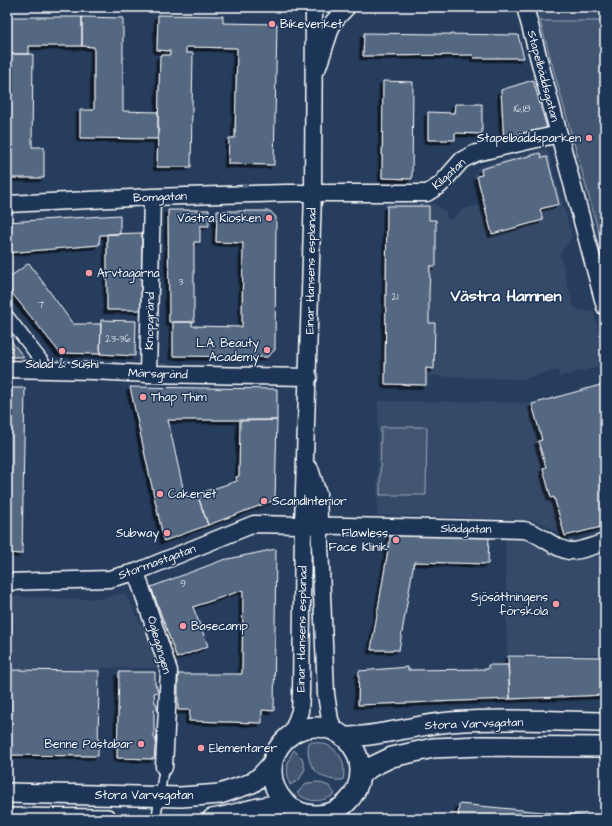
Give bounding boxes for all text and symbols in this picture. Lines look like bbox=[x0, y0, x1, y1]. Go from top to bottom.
place label: Bikeverket bbox=[280, 16, 342, 33]
marker: Bikeverket bbox=[267, 19, 277, 29]
street label: Stapelbäddsgatan bbox=[522, 28, 563, 124]
house number: 16,18 bbox=[513, 102, 531, 116]
place label: Stapelbäddsparken bbox=[477, 130, 581, 147]
marker: Stapelbäddsparken bbox=[584, 133, 594, 143]
street label: Kilgatan bbox=[428, 154, 470, 195]
street label: Bomgatan bbox=[133, 188, 187, 207]
street label: Einar Hansens esplanad bbox=[301, 208, 321, 334]
place label: Västra Kiosken bbox=[177, 210, 261, 227]
marker: Västra Kiosken bbox=[264, 213, 274, 223]
place label: Arvtagarna bbox=[97, 265, 160, 283]
marker: Arvtagarna bbox=[84, 268, 94, 278]
house number: 3 bbox=[178, 275, 184, 289]
district label: Västra Hamnen bbox=[450, 285, 561, 307]
house number: 21 bbox=[391, 290, 399, 304]
street label: Knopgränd bbox=[141, 292, 160, 350]
house number: 7 bbox=[38, 298, 44, 312]
house number: 23-36 bbox=[105, 332, 131, 346]
place label: L.A. Beauty Academy bbox=[196, 335, 259, 367]
marker: L.A. Beauty Academy bbox=[262, 345, 272, 355]
marker: Salad & Sushi bbox=[57, 346, 67, 356]
place label: Salad & Sushi bbox=[25, 356, 99, 373]
street label: Märsgränd bbox=[128, 364, 188, 385]
place label: Thap Thim bbox=[151, 389, 207, 406]
marker: Thap Thim bbox=[138, 392, 148, 402]
place label: Cakeriet bbox=[168, 486, 216, 503]
marker: Cakeriet bbox=[155, 489, 165, 499]
place label: ScandInterior bbox=[272, 493, 347, 510]
marker: ScandInterior bbox=[259, 496, 269, 506]
street label: Slädgatan bbox=[440, 520, 492, 539]
place label: Subway bbox=[116, 525, 159, 543]
place label: Flawless Face Klinik bbox=[329, 525, 389, 556]
marker: Subway bbox=[162, 528, 172, 538]
marker: Flawless Face Klinik bbox=[391, 535, 401, 545]
street label: Stormastgatan bbox=[116, 540, 199, 585]
street label: Einar Hansens esplanad bbox=[292, 566, 312, 692]
house number: 9 bbox=[180, 577, 186, 591]
place label: Sjösättningens förskola bbox=[471, 589, 548, 620]
marker: Sjösättningens förskola bbox=[551, 599, 561, 609]
street label: Öglegången bbox=[142, 614, 175, 676]
place label: Basecamp bbox=[191, 618, 248, 635]
marker: Basecamp bbox=[178, 621, 188, 631]
street label: Stora Varvsgatan bbox=[424, 714, 524, 735]
place label: Benne Pastabar bbox=[44, 736, 133, 753]
marker: Benne Pastabar bbox=[136, 739, 146, 749]
place label: Elementarer bbox=[209, 740, 277, 757]
marker: Elementarer bbox=[196, 743, 206, 753]
street label: Stora Varvsgatan bbox=[95, 787, 193, 805]

